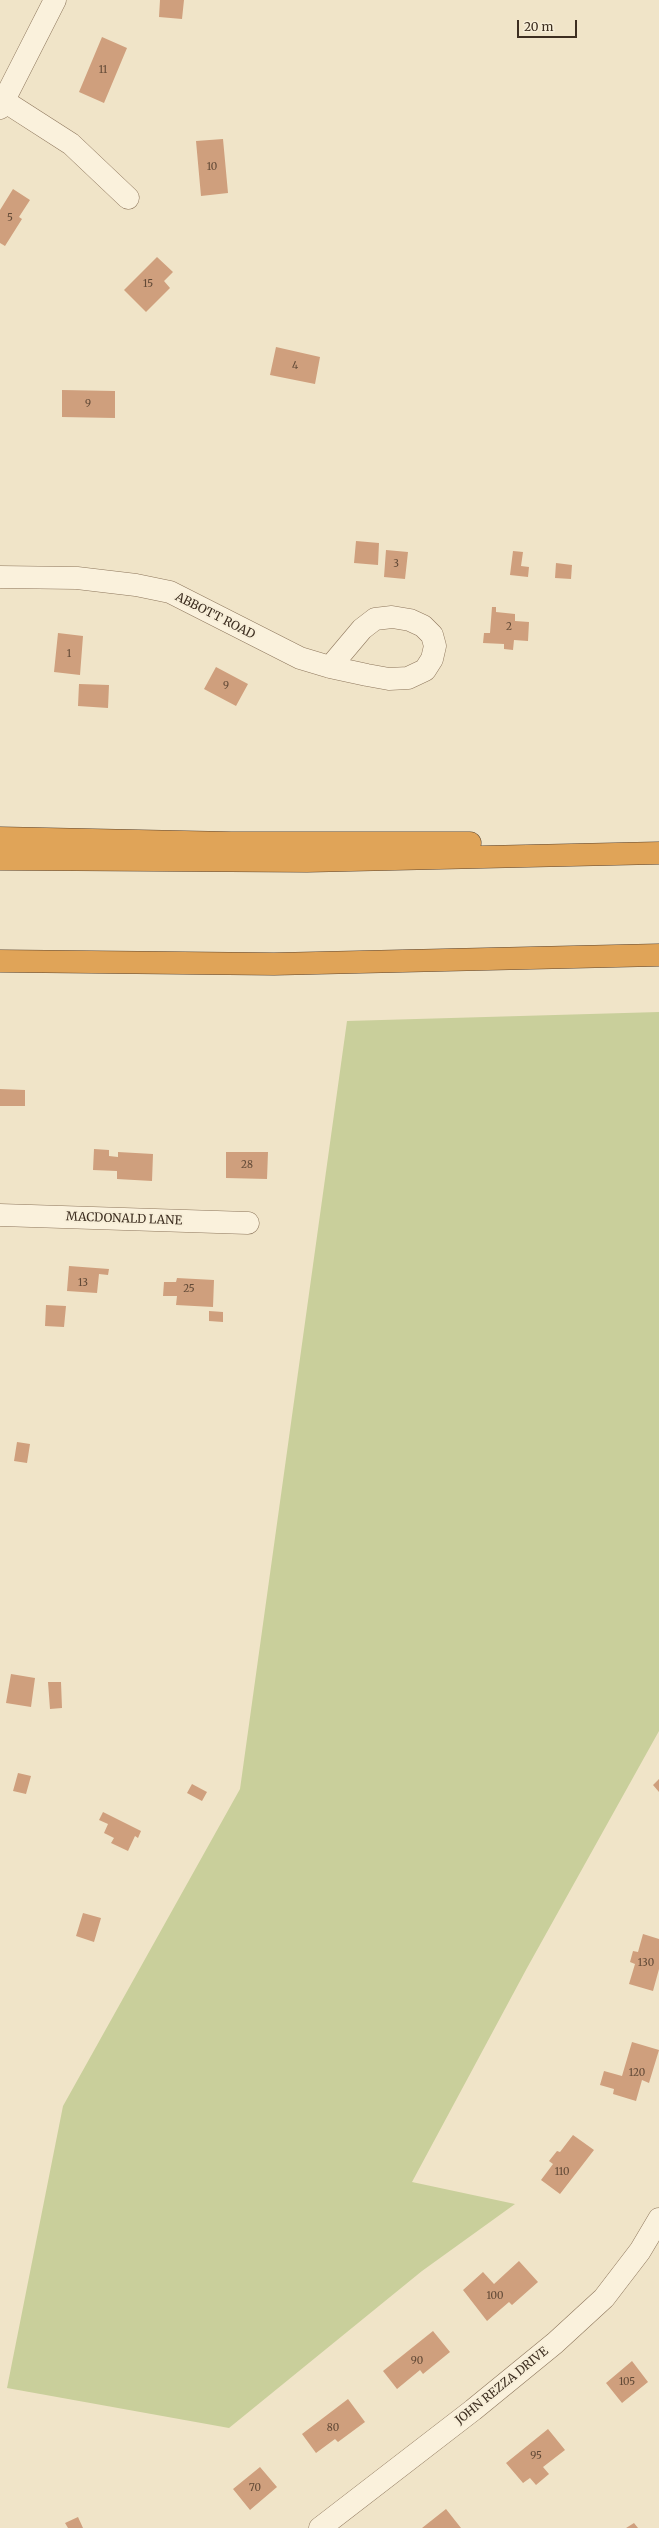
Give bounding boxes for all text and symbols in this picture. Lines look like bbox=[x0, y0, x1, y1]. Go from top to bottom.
scale bar bbox=[519, 12, 579, 38]
text: 20 m bbox=[524, 19, 553, 34]
house number: 11 bbox=[99, 64, 107, 76]
house number: 10 bbox=[207, 161, 217, 173]
house number: 5 bbox=[7, 212, 13, 224]
house number: 15 bbox=[143, 278, 153, 290]
house number: 4 bbox=[292, 360, 298, 372]
house number: 9 bbox=[85, 398, 91, 410]
house number: 3 bbox=[393, 558, 399, 570]
street label: ABBOTT ROAD bbox=[173, 590, 257, 642]
house number: 2 bbox=[506, 621, 512, 633]
house number: 1 bbox=[67, 648, 71, 660]
house number: 9 bbox=[223, 680, 229, 692]
house number: 28 bbox=[241, 1159, 253, 1171]
street label: MACDONALD LANE bbox=[66, 1210, 182, 1228]
house number: 13 bbox=[78, 1277, 88, 1289]
house number: 25 bbox=[183, 1283, 195, 1295]
house number: 130 bbox=[638, 1957, 654, 1969]
house number: 120 bbox=[629, 2067, 645, 2079]
house number: 110 bbox=[555, 2166, 569, 2178]
house number: 100 bbox=[486, 2290, 504, 2302]
street label: JOHN REZZA DRIVE bbox=[453, 2344, 551, 2428]
house number: 90 bbox=[411, 2355, 423, 2367]
house number: 105 bbox=[619, 2376, 635, 2388]
house number: 80 bbox=[327, 2422, 339, 2434]
house number: 95 bbox=[530, 2450, 542, 2462]
house number: 70 bbox=[249, 2482, 261, 2494]

